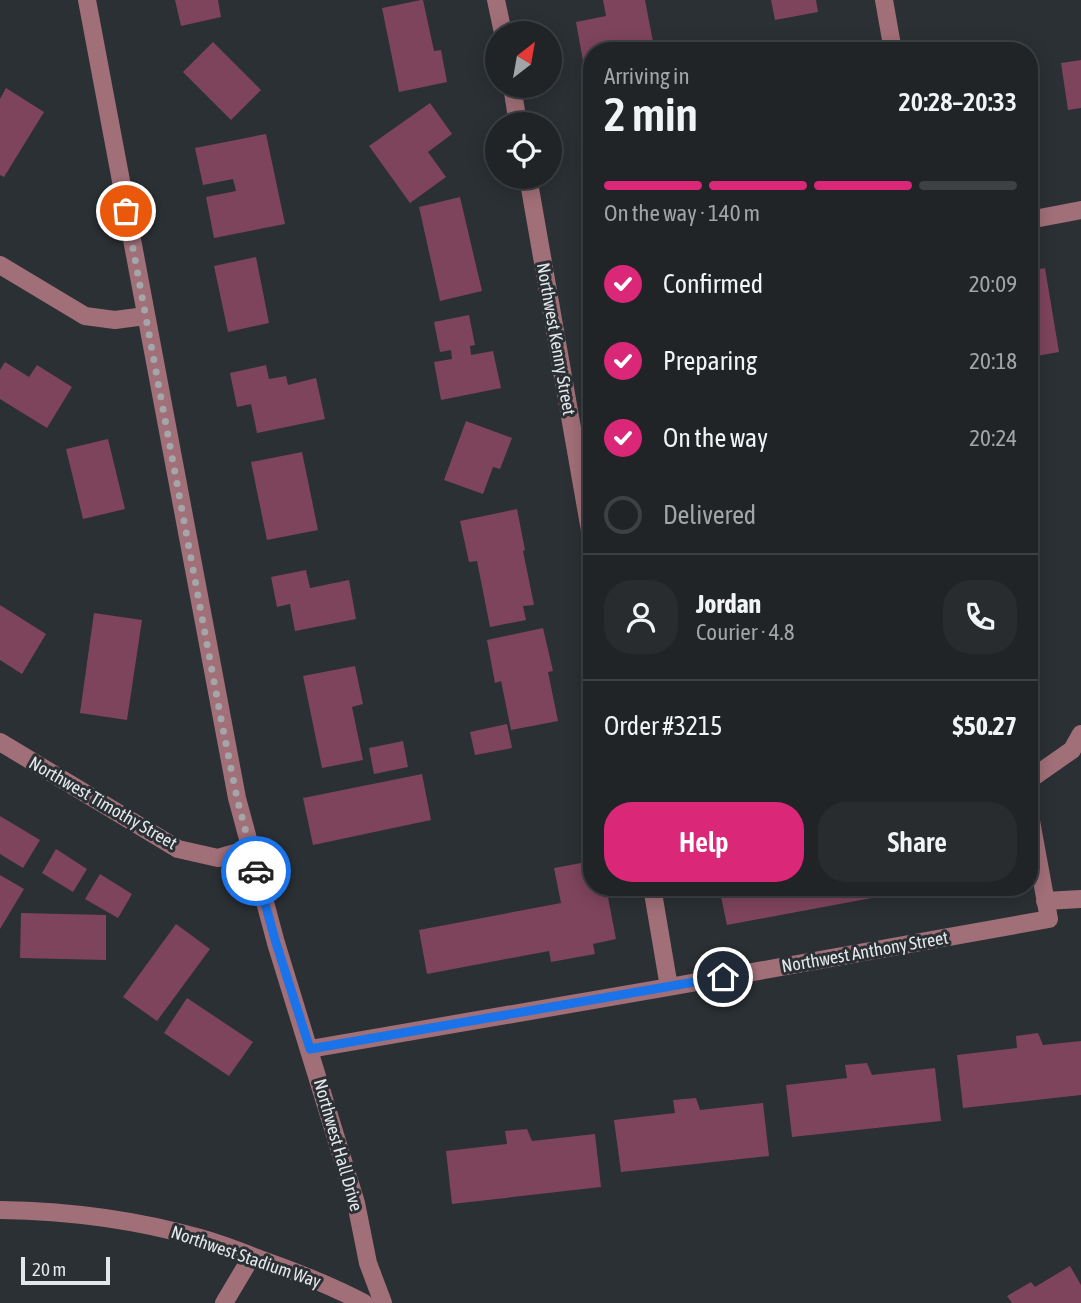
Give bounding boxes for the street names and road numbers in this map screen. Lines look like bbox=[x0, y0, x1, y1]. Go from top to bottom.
street label: Northwest Kenny Street bbox=[533, 261, 580, 417]
street label: Northwest Timothy Street bbox=[26, 752, 181, 853]
street label: Northwest Anthony Street bbox=[780, 927, 950, 977]
street label: Northwest Hall Drive bbox=[310, 1076, 367, 1213]
street label: Northwest Stadium Way bbox=[168, 1221, 324, 1292]

